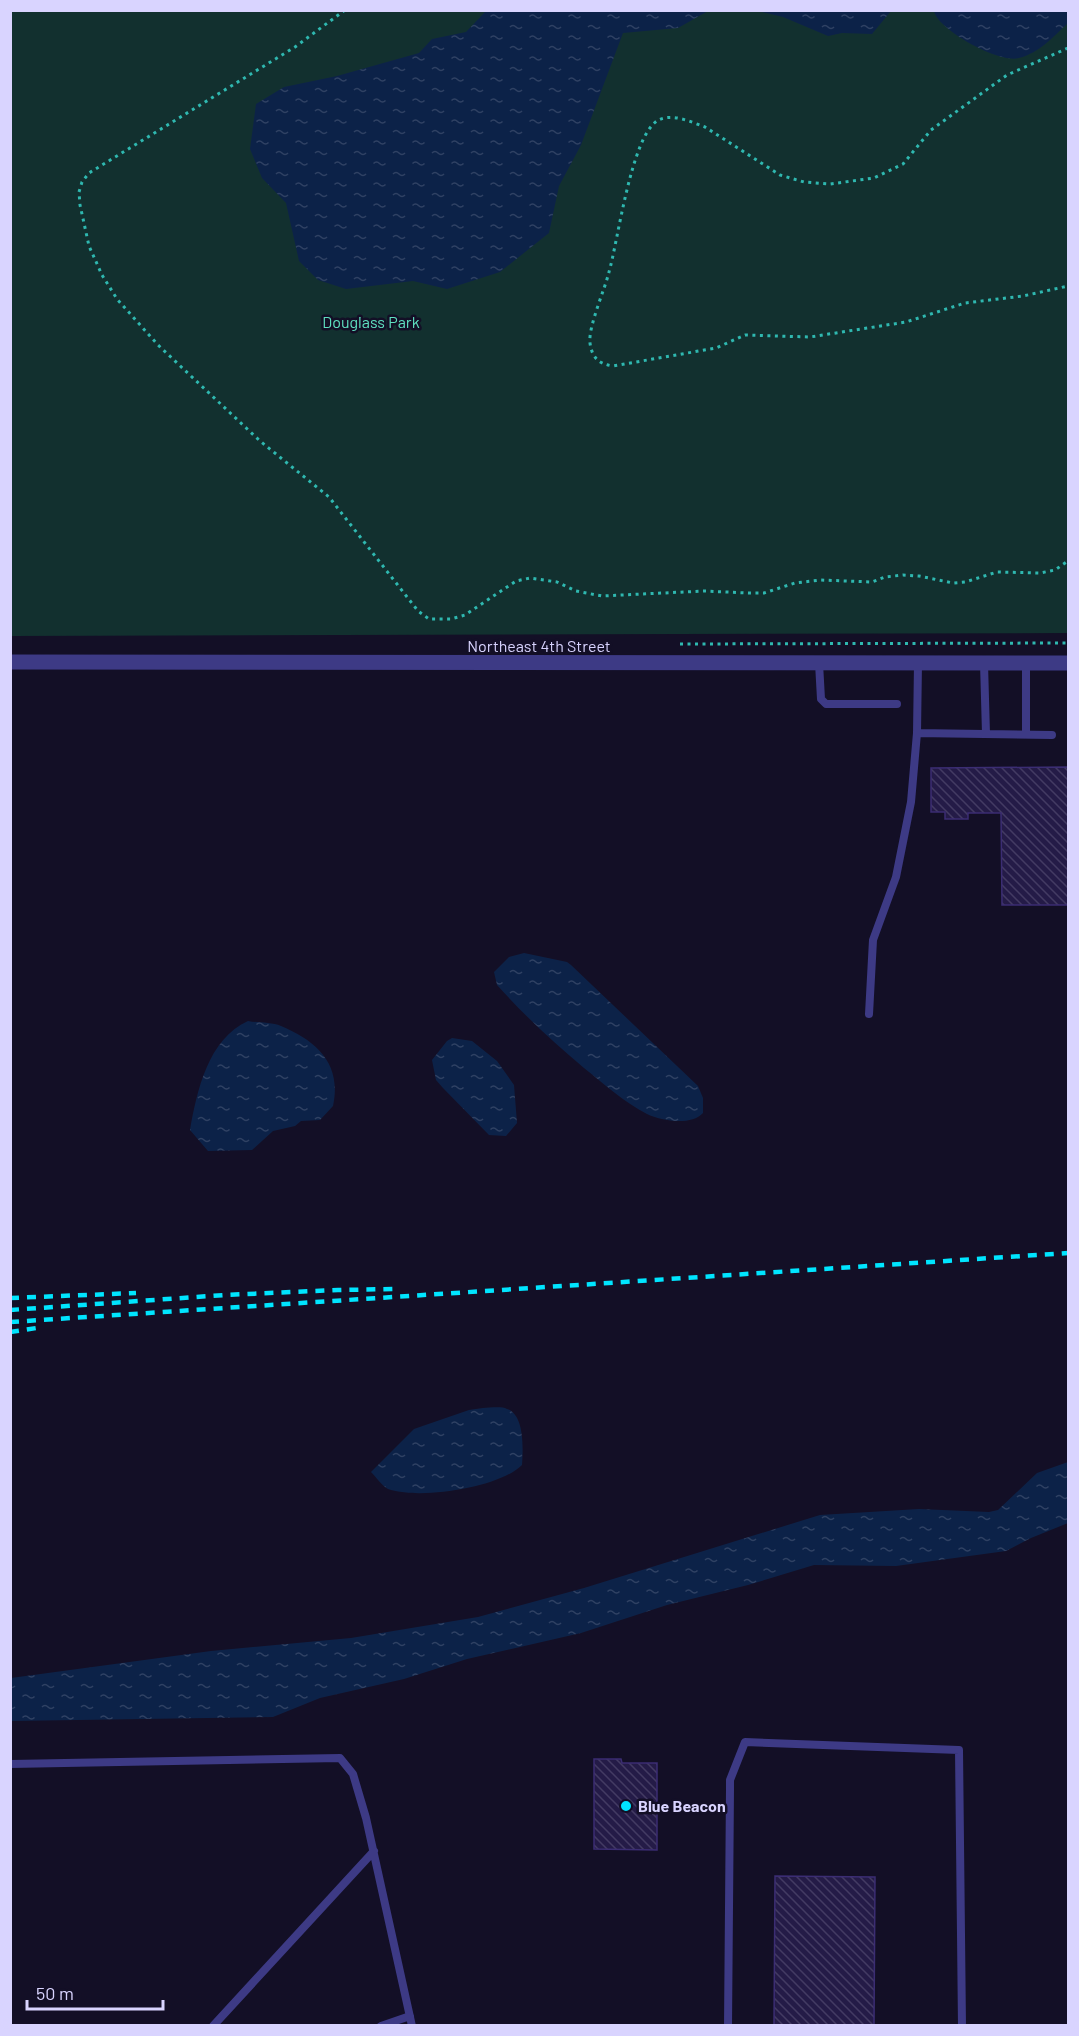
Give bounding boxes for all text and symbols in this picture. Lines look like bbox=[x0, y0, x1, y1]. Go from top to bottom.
park label: Douglass Park bbox=[322, 312, 420, 331]
street label: Northeast 4th Street bbox=[467, 636, 611, 655]
place label: Blue Beacon bbox=[638, 1796, 726, 1815]
marker: Blue Beacon bbox=[619, 1799, 633, 1813]
scale bar bbox=[27, 1973, 164, 2011]
text: 50 m bbox=[36, 1982, 74, 2004]

